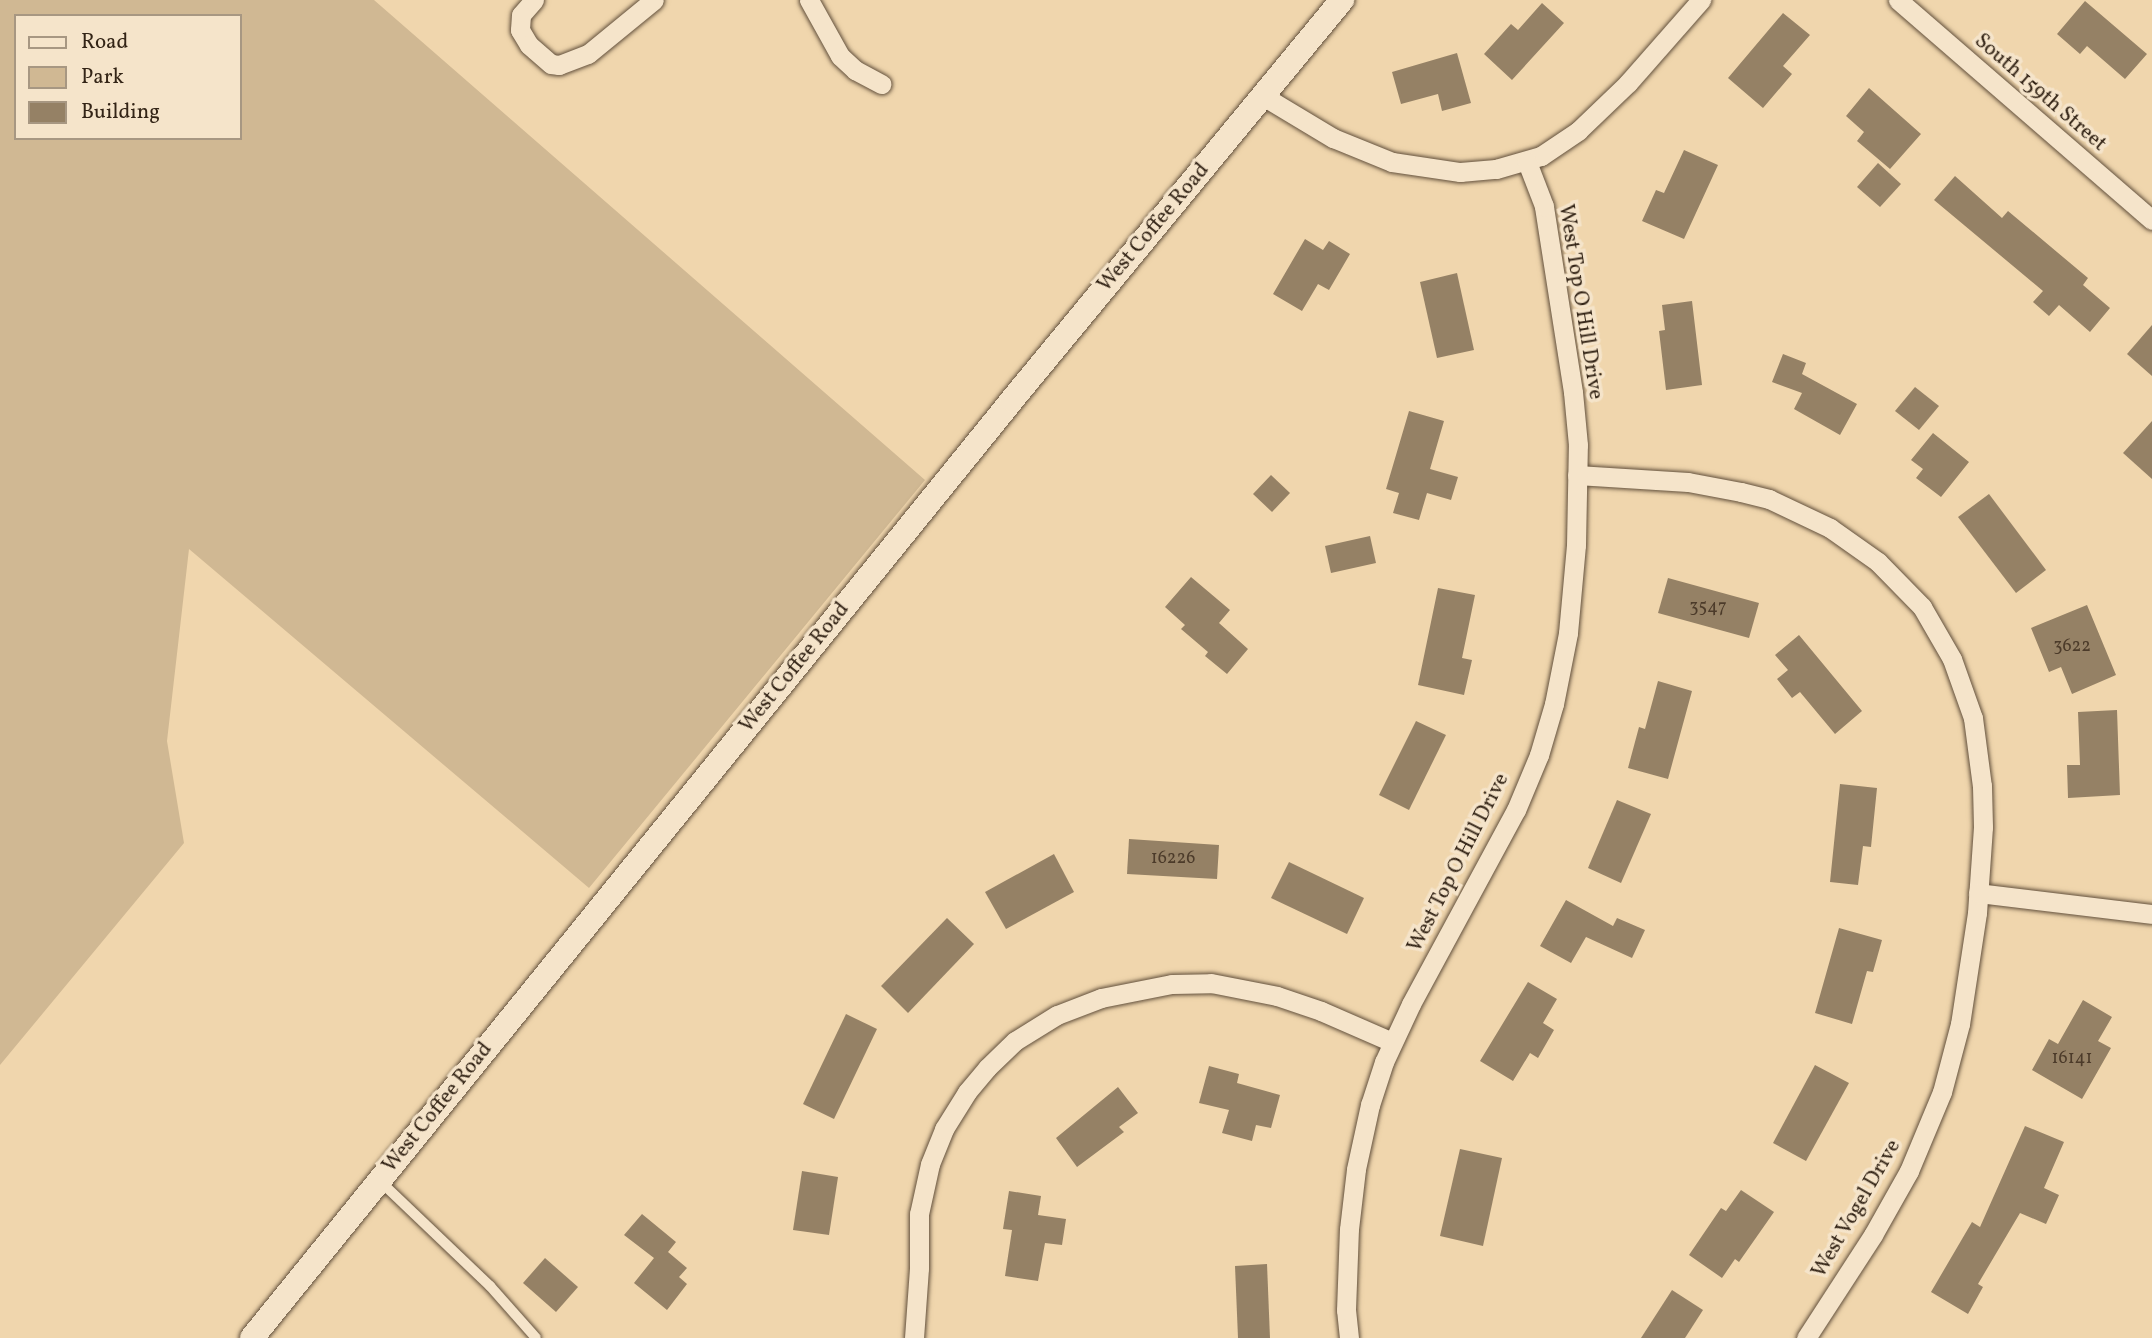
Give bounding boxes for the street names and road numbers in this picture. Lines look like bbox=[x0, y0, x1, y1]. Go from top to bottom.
street label: South 159th Street bbox=[1969, 29, 2111, 157]
street label: West Coffee Road bbox=[1093, 159, 1215, 297]
street label: West Top O Hill Drive bbox=[1552, 202, 1608, 402]
street label: West Coffee Road bbox=[735, 598, 855, 738]
street label: West Top O Hill Drive bbox=[1403, 769, 1515, 957]
street label: West Coffee Road bbox=[378, 1038, 498, 1178]
street label: West Vogel Drive bbox=[1807, 1135, 1907, 1283]

